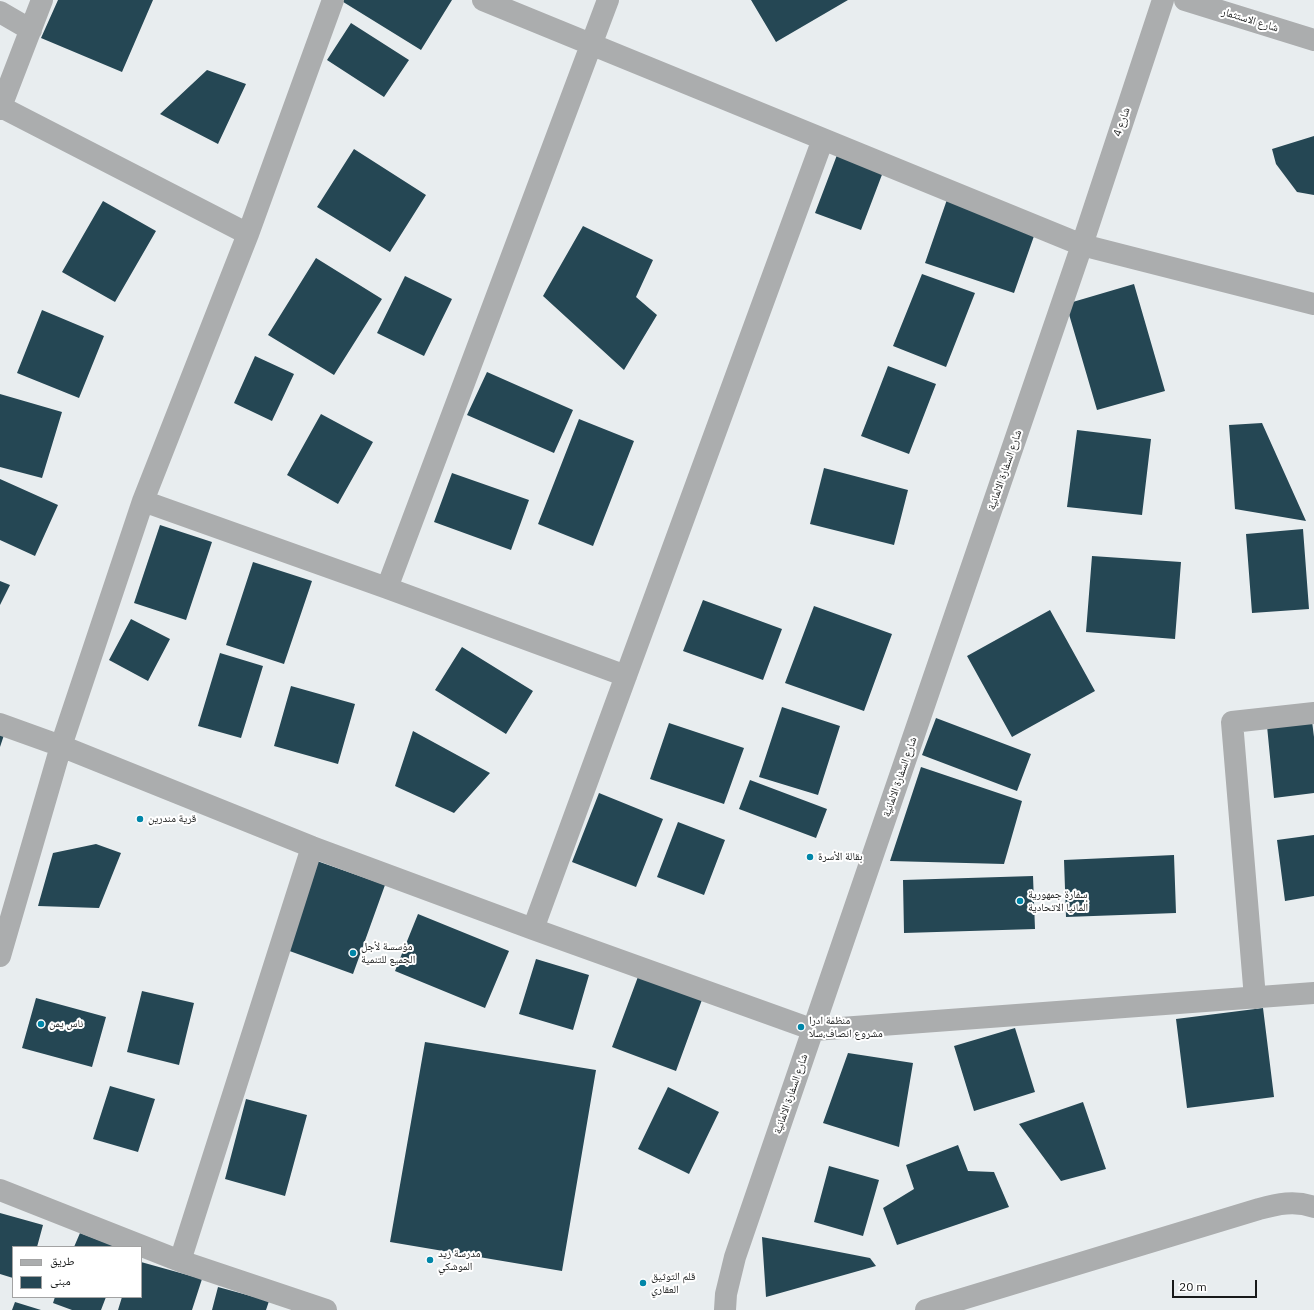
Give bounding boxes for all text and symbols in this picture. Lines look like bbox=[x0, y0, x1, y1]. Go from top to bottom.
street label: شارع الاستثمار bbox=[1220, 5, 1280, 35]
street label: شارع 4 bbox=[1111, 106, 1133, 138]
street label: شارع السفارة الالمانية bbox=[985, 428, 1025, 512]
street label: شارع السفارة الالمانية bbox=[880, 735, 920, 819]
place label: قرية مندرين bbox=[148, 812, 196, 826]
marker: قرية مندرين bbox=[135, 814, 145, 824]
place label: بقالة الأسرة bbox=[818, 850, 862, 864]
marker: بقالة الأسرة bbox=[805, 852, 815, 862]
place label: سفارة جمهورية ألمانيا الاتحادية bbox=[1028, 888, 1088, 914]
marker: سفارة جمهورية ألمانيا الاتحادية bbox=[1015, 896, 1025, 906]
place label: مؤسسة لأجل الجميع للتنمية bbox=[361, 940, 415, 966]
marker: مؤسسة لأجل الجميع للتنمية bbox=[348, 948, 358, 958]
place label: منظمة ادرا مشروع انصاف،سلا bbox=[809, 1014, 883, 1040]
place label: ناس يمن bbox=[49, 1017, 83, 1031]
marker: ناس يمن bbox=[36, 1019, 46, 1029]
marker: منظمة ادرا مشروع انصاف،سلا bbox=[796, 1022, 806, 1032]
street label: شارع السفارة الالمانية bbox=[771, 1052, 811, 1136]
legend bbox=[12, 1246, 142, 1298]
place label: مدرسة زيد الموشكي bbox=[438, 1247, 481, 1273]
text: طريق bbox=[50, 1253, 75, 1268]
marker: مدرسة زيد الموشكي bbox=[425, 1255, 435, 1265]
place label: قلم التوثيق العقاري bbox=[651, 1270, 696, 1296]
scale bar bbox=[1174, 1272, 1259, 1298]
text: مبنى bbox=[50, 1273, 71, 1288]
marker: قلم التوثيق العقاري bbox=[638, 1278, 648, 1288]
text: 20 m bbox=[1179, 1279, 1207, 1294]

